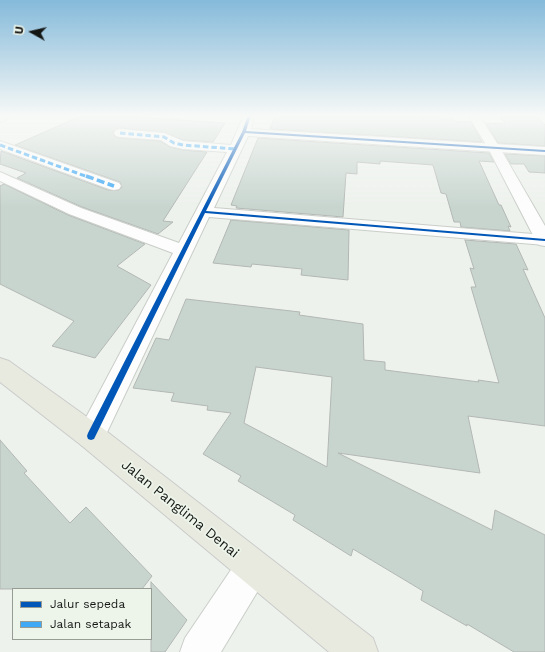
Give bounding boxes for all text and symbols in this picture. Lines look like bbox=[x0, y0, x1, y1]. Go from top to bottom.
north arrow bbox=[12, 12, 52, 52]
text: U bbox=[13, 25, 27, 35]
street label: Jalan Panglima Denai bbox=[118, 456, 242, 562]
legend bbox=[12, 588, 152, 640]
text: Jalur sepeda bbox=[50, 597, 125, 611]
text: Jalan setapak bbox=[50, 617, 131, 631]

